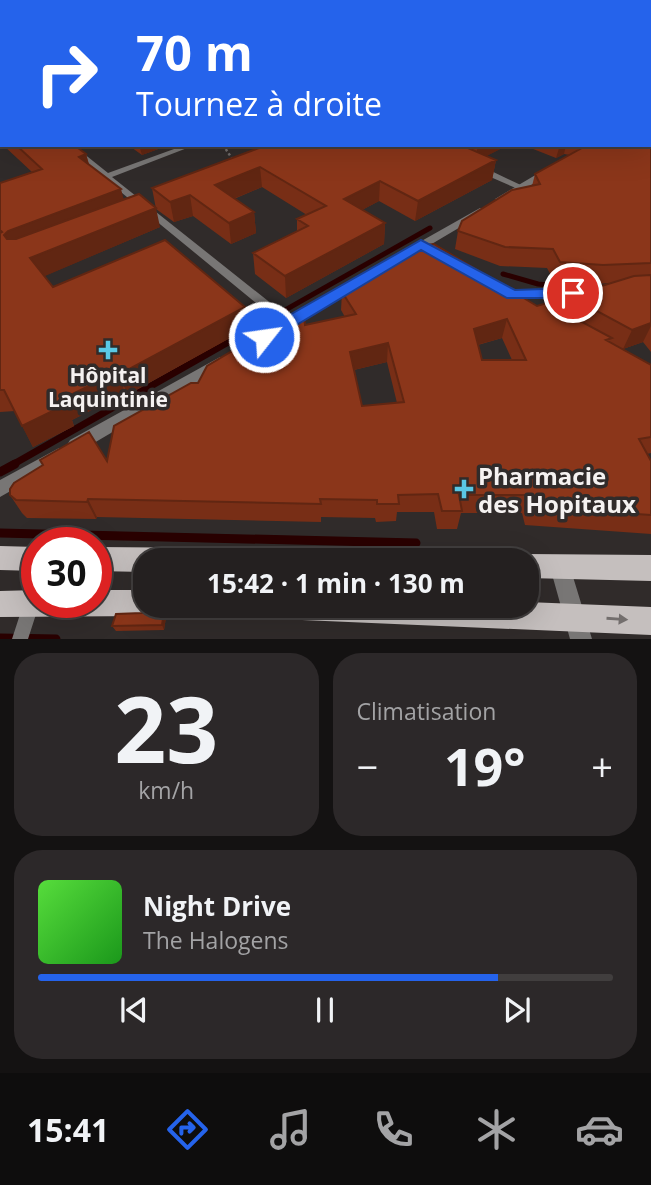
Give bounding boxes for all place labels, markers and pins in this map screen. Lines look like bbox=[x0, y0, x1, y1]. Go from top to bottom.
pin bbox=[543, 263, 603, 323]
marker: Hôpital Laquintinie bbox=[98, 340, 118, 360]
place label: Hôpital Laquintinie bbox=[48, 361, 168, 413]
place label: Pharmacie des Hopitaux bbox=[478, 459, 636, 520]
marker: Pharmacie des Hopitaux bbox=[456, 481, 472, 497]

